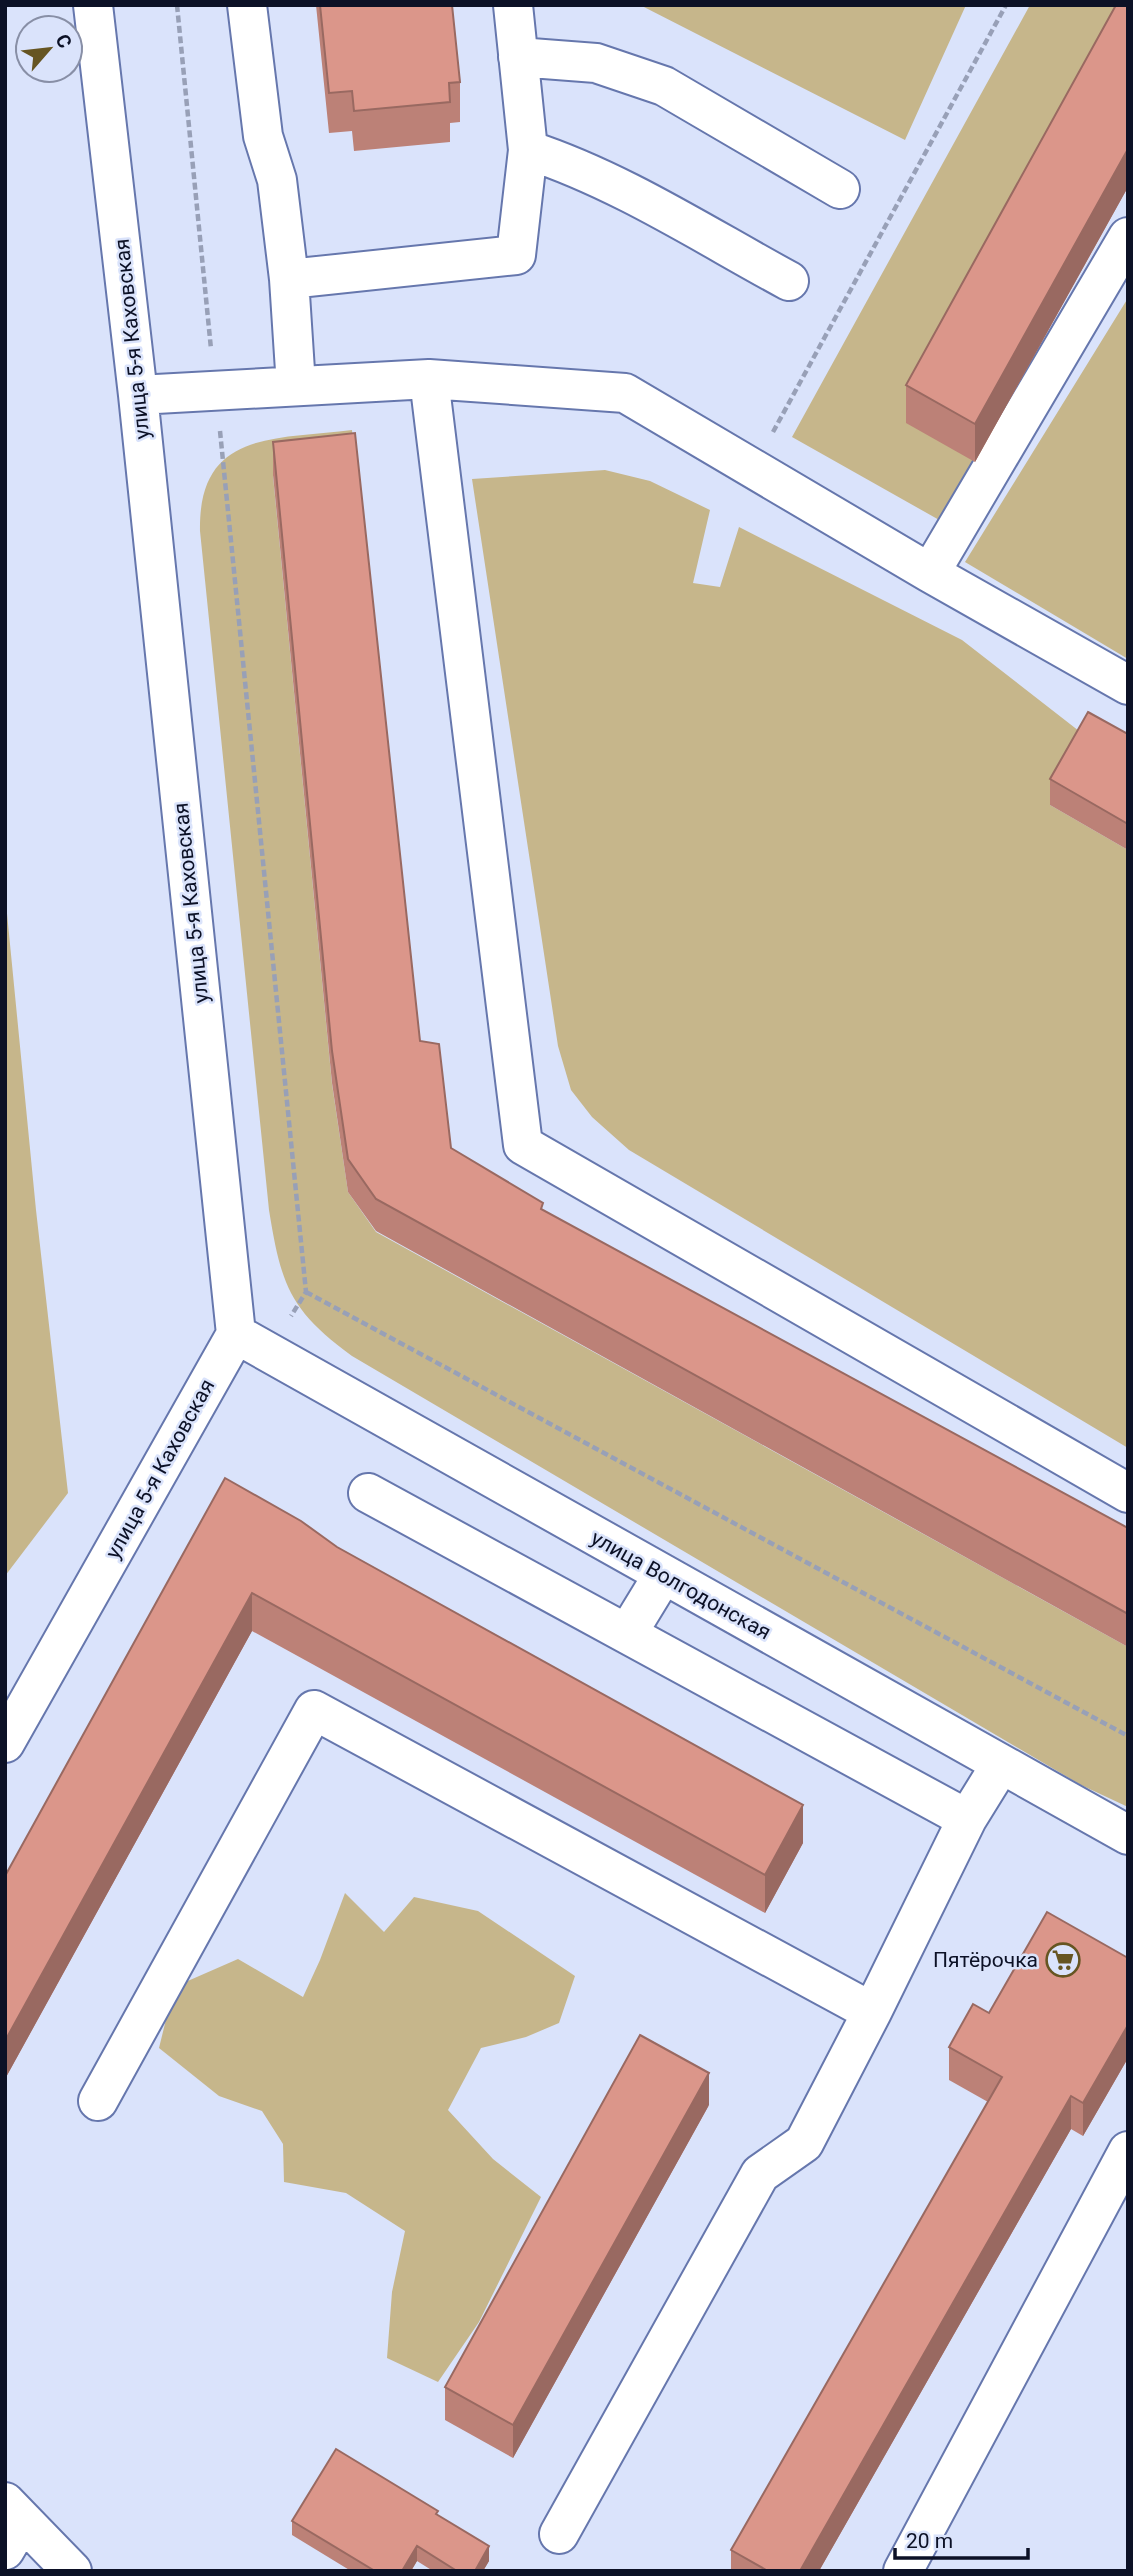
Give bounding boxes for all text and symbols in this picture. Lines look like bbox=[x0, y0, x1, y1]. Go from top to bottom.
north arrow bbox=[14, 14, 84, 84]
text: С bbox=[50, 30, 77, 52]
street label: улица 5-я Каховская bbox=[110, 237, 154, 441]
street label: улица 5-я Каховская bbox=[169, 801, 213, 1005]
street label: улица 5-я Каховская bbox=[101, 1375, 219, 1563]
street label: улица Волгодонская bbox=[587, 1526, 775, 1644]
supermarket icon: Пятёрочка bbox=[1044, 1941, 1082, 1979]
place label: Пятёрочка bbox=[933, 1948, 1038, 1972]
scale bar bbox=[895, 2516, 1028, 2560]
text: 20 m bbox=[906, 2529, 953, 2553]

